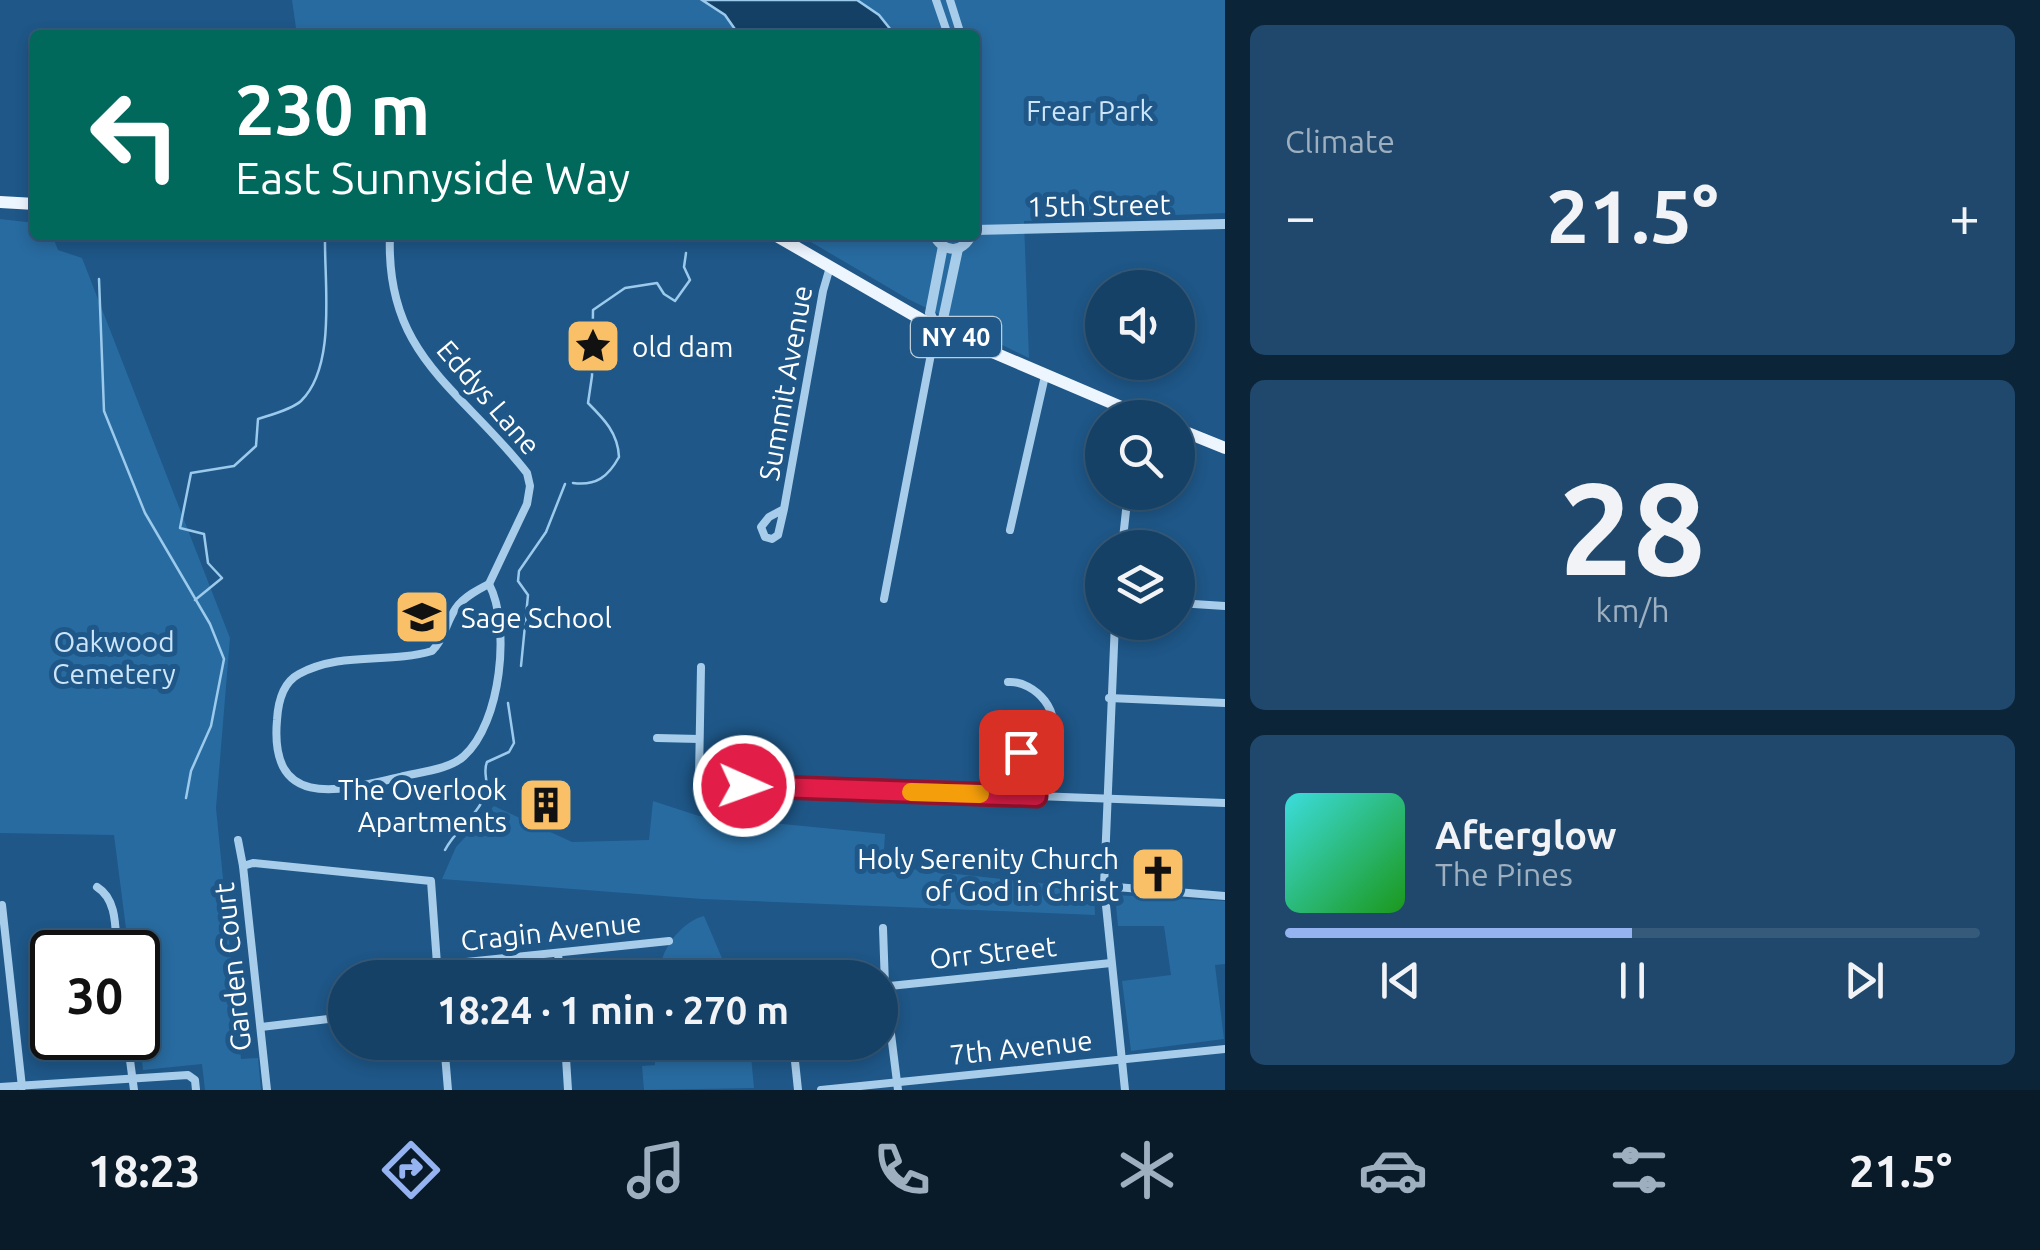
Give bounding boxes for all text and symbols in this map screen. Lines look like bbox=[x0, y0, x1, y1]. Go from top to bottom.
icon: left bbox=[70, 70, 200, 200]
text: 230 m bbox=[235, 70, 430, 148]
park label: Frear Park bbox=[1026, 95, 1154, 126]
text: Climate bbox=[1285, 123, 1395, 159]
text: East Sunnyside Way bbox=[235, 152, 630, 203]
text: 21.5° bbox=[1547, 173, 1718, 257]
text: − bbox=[1285, 185, 1316, 246]
text: + bbox=[1949, 185, 1980, 246]
street label: 15th Street bbox=[1027, 188, 1171, 222]
map controls bbox=[1085, 270, 1195, 640]
button: sound bbox=[1085, 270, 1195, 380]
street label: Summit Avenue bbox=[753, 283, 817, 483]
place icon: old dam bbox=[563, 316, 623, 376]
road number: NY 40 bbox=[911, 317, 1001, 357]
place label: old dam bbox=[632, 331, 733, 362]
street label: Eddys Lane bbox=[431, 334, 547, 460]
button: search bbox=[1085, 400, 1195, 510]
text: 28 bbox=[1559, 454, 1706, 600]
button: layers bbox=[1085, 530, 1195, 640]
school or university icon: Sage School bbox=[392, 587, 452, 647]
text: km/h bbox=[1596, 592, 1669, 628]
place label: Sage School bbox=[461, 602, 612, 633]
park label: Oakwood Cemetery bbox=[52, 626, 176, 689]
pin bbox=[979, 710, 1064, 795]
icon: arrive bbox=[994, 725, 1049, 780]
position arrow bbox=[692, 734, 796, 838]
place label: The Overlook Apartments bbox=[338, 774, 507, 837]
building icon: The Overlook Apartments bbox=[516, 775, 576, 835]
text: Afterglow bbox=[1435, 814, 1617, 856]
place label: Holy Serenity Church of God in Christ bbox=[857, 843, 1119, 906]
church icon: Holy Serenity Church of God in Christ bbox=[1128, 844, 1188, 904]
text: The Pines bbox=[1435, 856, 1573, 892]
street label: Garden Court bbox=[208, 881, 256, 1053]
street label: Cragin Avenue bbox=[459, 906, 643, 956]
speed limit sign: 30 bbox=[30, 930, 160, 1060]
street label: Orr Street bbox=[928, 930, 1058, 974]
icon: previous bbox=[1373, 953, 1428, 1008]
icon: pause bbox=[1605, 953, 1660, 1008]
icon: next bbox=[1837, 953, 1892, 1008]
text: 18:24 · 1 min · 270 m bbox=[437, 989, 789, 1031]
street label: 7th Avenue bbox=[948, 1024, 1094, 1070]
icon: directions bbox=[376, 1135, 446, 1205]
icon: music bbox=[621, 1135, 691, 1205]
icon: phone bbox=[867, 1135, 937, 1205]
icon: climate bbox=[1112, 1135, 1182, 1205]
icon: car bbox=[1358, 1135, 1428, 1205]
icon: filters bbox=[1604, 1135, 1674, 1205]
text: 18:23 bbox=[88, 1145, 200, 1196]
text: 21.5° bbox=[1849, 1145, 1952, 1196]

